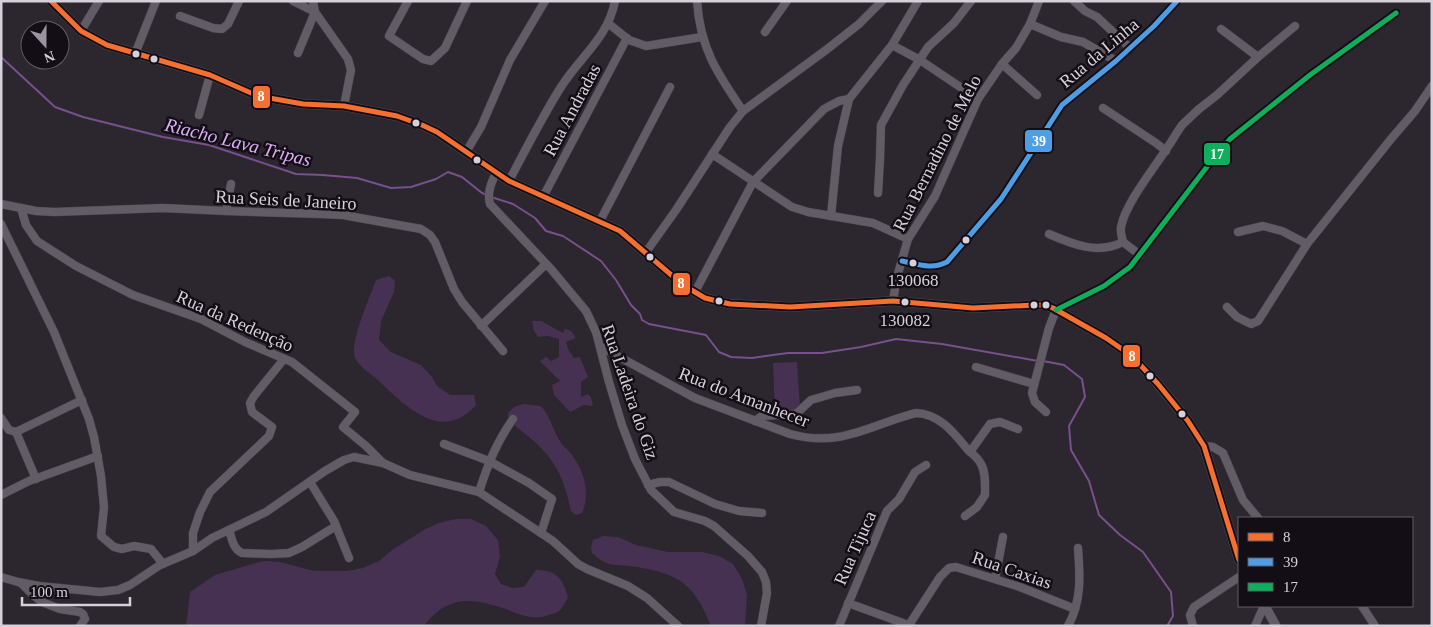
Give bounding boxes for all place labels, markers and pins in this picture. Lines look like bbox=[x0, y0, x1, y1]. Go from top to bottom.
unlabelled marker bbox=[131, 49, 141, 59]
unlabelled marker bbox=[149, 54, 159, 64]
unlabelled marker bbox=[411, 118, 421, 128]
unlabelled marker bbox=[472, 155, 482, 165]
unlabelled marker bbox=[961, 235, 971, 245]
unlabelled marker bbox=[645, 252, 655, 262]
marker: 130068 bbox=[908, 258, 918, 268]
place label: 130068 bbox=[888, 271, 939, 290]
unlabelled marker bbox=[714, 296, 724, 306]
marker: 130082 bbox=[900, 297, 910, 307]
unlabelled marker bbox=[1029, 300, 1039, 310]
unlabelled marker bbox=[1041, 300, 1051, 310]
place label: 130082 bbox=[880, 311, 931, 330]
unlabelled marker bbox=[1145, 371, 1155, 381]
unlabelled marker bbox=[1177, 409, 1187, 419]

